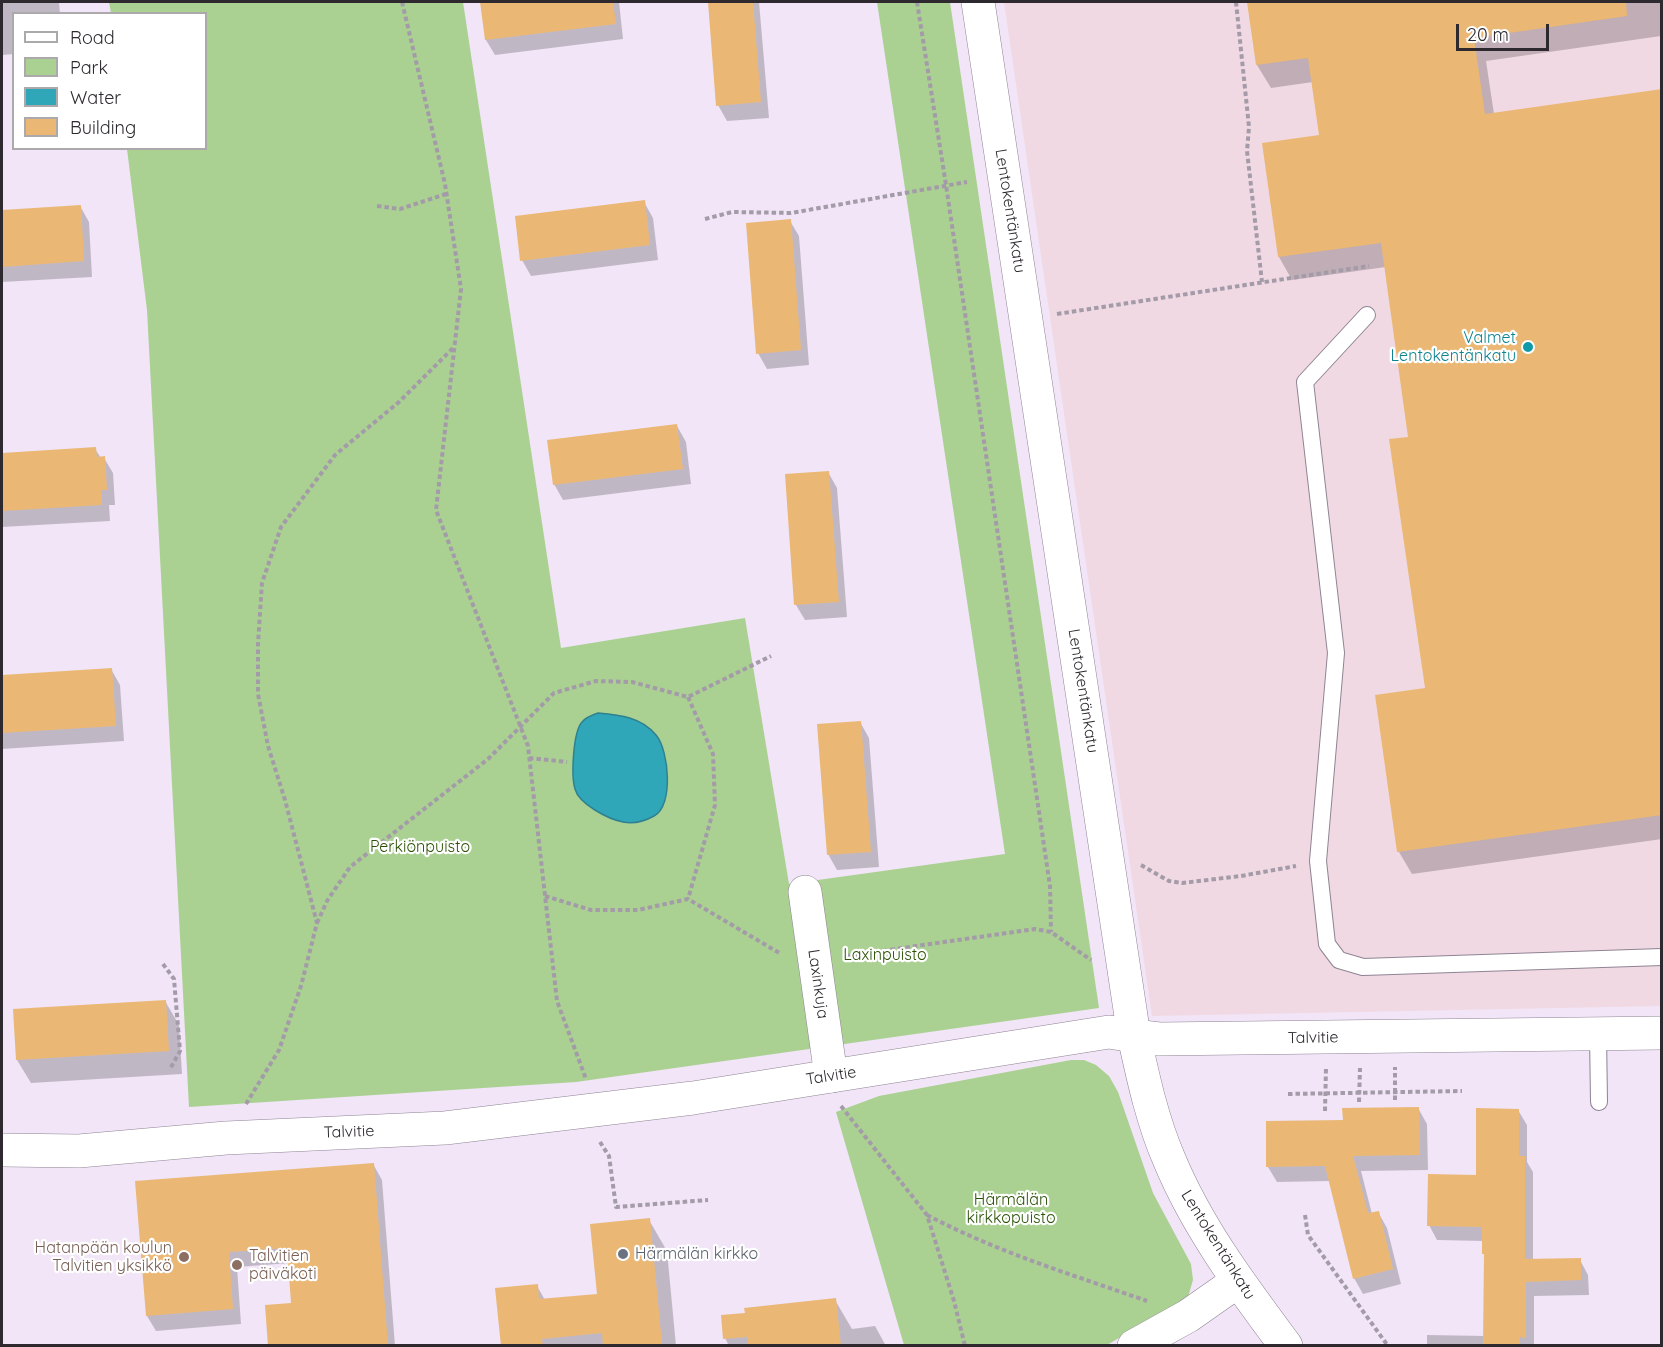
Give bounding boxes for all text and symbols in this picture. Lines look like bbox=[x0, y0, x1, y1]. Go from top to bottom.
legend bbox=[12, 12, 207, 150]
scale bar bbox=[1459, 12, 1552, 50]
text: 20 m bbox=[1467, 23, 1509, 46]
text: Road bbox=[70, 26, 115, 49]
text: Park bbox=[70, 56, 108, 79]
text: Water bbox=[70, 86, 121, 109]
text: Building bbox=[70, 116, 136, 139]
street label: Lentokentänkatu bbox=[991, 148, 1029, 274]
place label: Valmet Lentokentänkatu bbox=[1391, 328, 1516, 366]
marker: Valmet Lentokentänkatu bbox=[1521, 340, 1535, 354]
street label: Lentokentänkatu bbox=[1064, 628, 1102, 754]
park label: Perkiönpuisto bbox=[370, 837, 470, 857]
park label: Laxinpuisto bbox=[843, 945, 927, 965]
street label: Laxinkuja bbox=[804, 948, 832, 1020]
street label: Talvitie bbox=[1287, 1028, 1339, 1048]
street label: Talvitie bbox=[804, 1063, 858, 1089]
street label: Talvitie bbox=[323, 1122, 375, 1142]
street label: Lentokentänkatu bbox=[1177, 1187, 1259, 1303]
park label: Härmälän kirkkopuisto bbox=[966, 1190, 1056, 1228]
place label: Hatanpään koulun Talvitien yksikkö bbox=[35, 1238, 172, 1276]
place label: Härmälän kirkko bbox=[635, 1244, 758, 1264]
place label: Talvitien päiväkoti bbox=[249, 1246, 317, 1284]
marker: Härmälän kirkko bbox=[616, 1247, 630, 1261]
marker: Hatanpään koulun Talvitien yksikkö bbox=[177, 1250, 191, 1264]
marker: Talvitien päiväkoti bbox=[230, 1258, 244, 1272]

